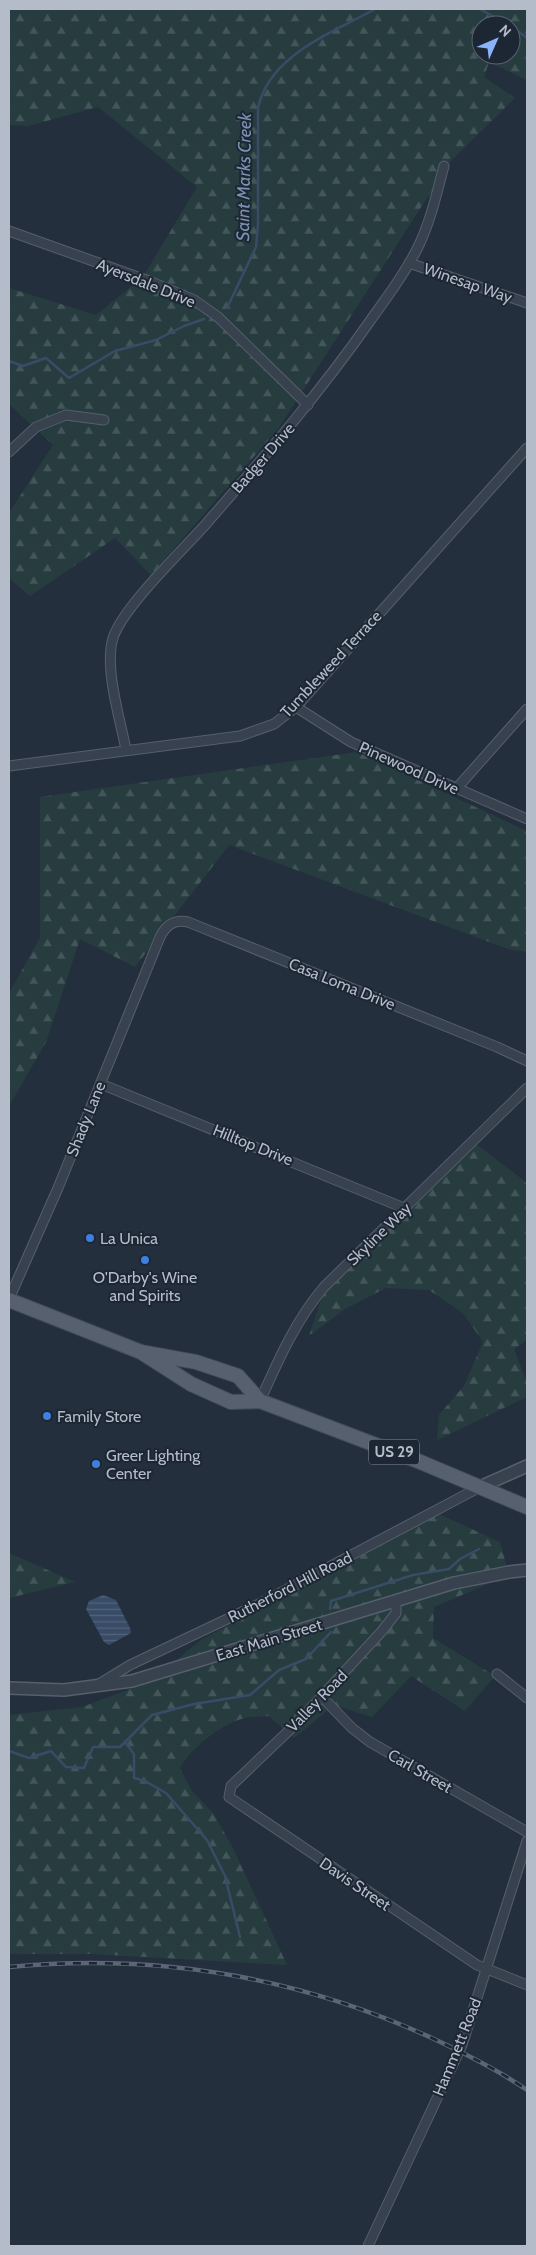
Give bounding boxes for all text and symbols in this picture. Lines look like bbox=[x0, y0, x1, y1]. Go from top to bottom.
north arrow bbox=[471, 15, 521, 65]
text: N bbox=[495, 21, 515, 41]
water label: Saint Marks Creek bbox=[232, 111, 256, 241]
street label: Ayersdale Drive bbox=[94, 255, 198, 311]
street label: Winesap Way bbox=[421, 259, 515, 307]
street label: Badger Drive bbox=[227, 419, 299, 497]
street label: Tumbleweed Terrace bbox=[277, 607, 385, 721]
street label: Pinewood Drive bbox=[356, 738, 462, 798]
street label: Casa Loma Drive bbox=[286, 954, 398, 1014]
street label: Shady Lane bbox=[62, 1079, 110, 1159]
street label: Hilltop Drive bbox=[210, 1120, 296, 1170]
street label: Skyline Way bbox=[343, 1199, 415, 1269]
place label: La Unica bbox=[100, 1229, 158, 1248]
marker: La Unica bbox=[84, 1232, 96, 1244]
marker: O'Darby's Wine and Spirits bbox=[139, 1254, 151, 1266]
place label: O'Darby's Wine and Spirits bbox=[93, 1268, 197, 1305]
place label: Family Store bbox=[57, 1407, 141, 1426]
marker: Family Store bbox=[41, 1410, 53, 1422]
road number: US 29 bbox=[369, 1440, 419, 1464]
place label: Greer Lighting Center bbox=[106, 1446, 201, 1483]
marker: Greer Lighting Center bbox=[90, 1458, 102, 1470]
street label: Rutherford Hill Road bbox=[225, 1547, 355, 1627]
street label: East Main Street bbox=[214, 1615, 325, 1665]
street label: Valley Road bbox=[283, 1666, 351, 1736]
street label: Carl Street bbox=[384, 1745, 456, 1797]
street label: Davis Street bbox=[316, 1853, 395, 1915]
street label: Hammett Road bbox=[429, 1995, 485, 2099]

